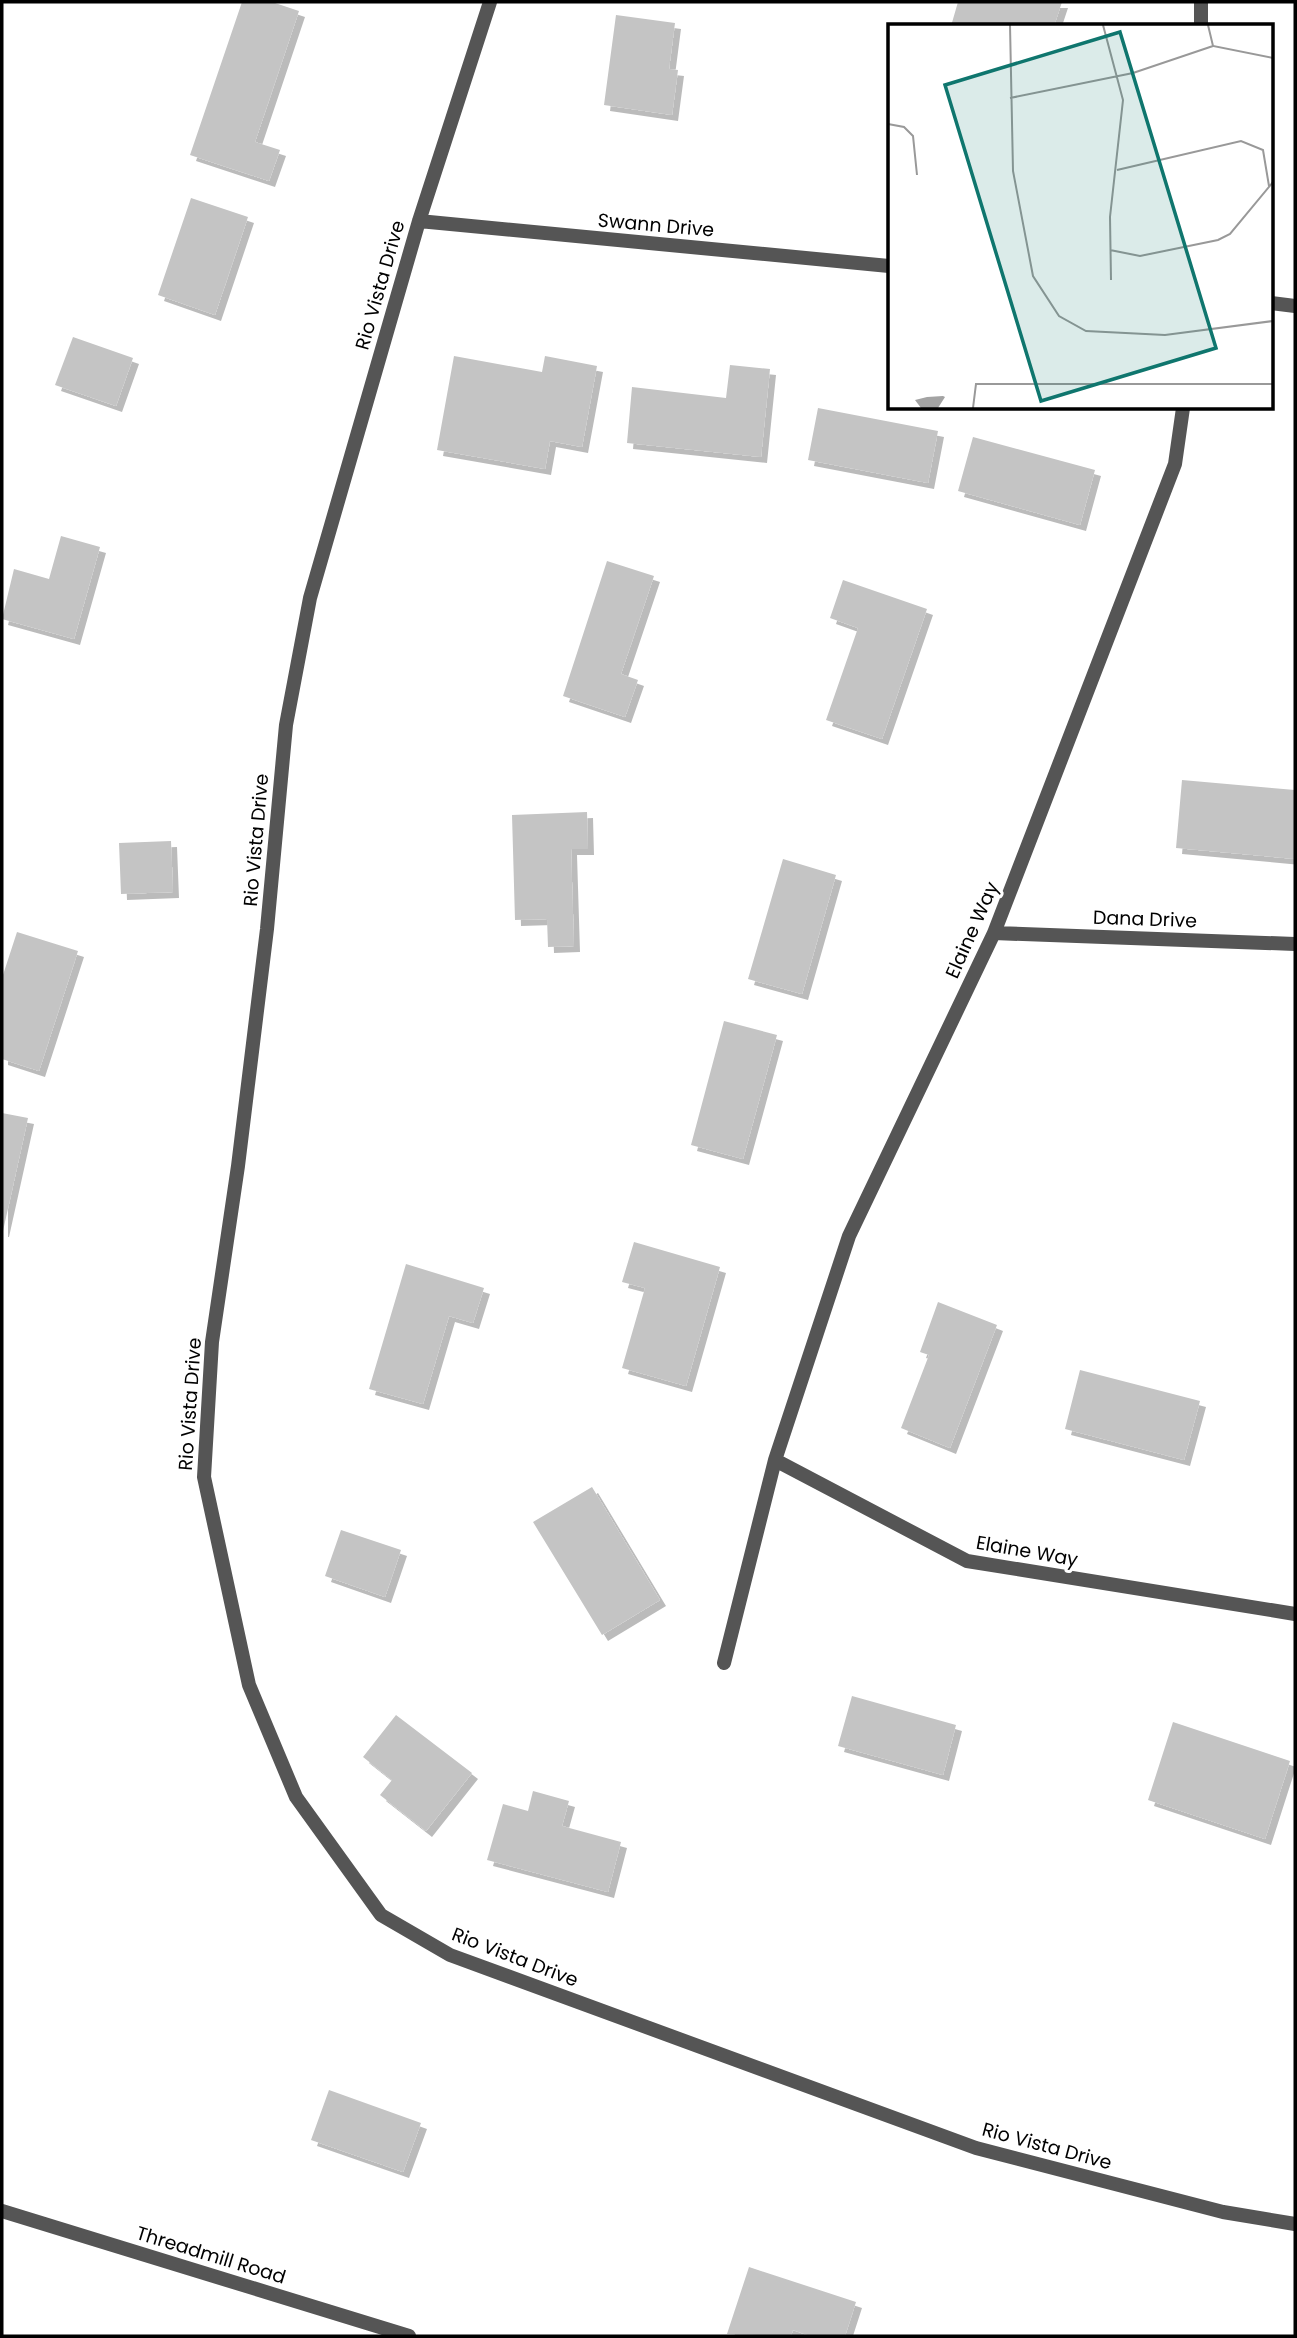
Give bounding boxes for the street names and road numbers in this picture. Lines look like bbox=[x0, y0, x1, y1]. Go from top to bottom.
street label: Swann Drive bbox=[597, 206, 715, 244]
street label: Rio Vista Drive bbox=[349, 217, 411, 353]
street label: Rio Vista Drive bbox=[237, 772, 275, 908]
street label: Elaine Way bbox=[939, 877, 1005, 983]
street label: Dana Drive bbox=[1093, 904, 1197, 934]
street label: Rio Vista Drive bbox=[172, 1337, 208, 1471]
street label: Elaine Way bbox=[974, 1529, 1080, 1573]
street label: Rio Vista Drive bbox=[448, 1920, 582, 1994]
street label: Rio Vista Drive bbox=[979, 2116, 1115, 2176]
street label: Threadmill Road bbox=[133, 2219, 289, 2291]

